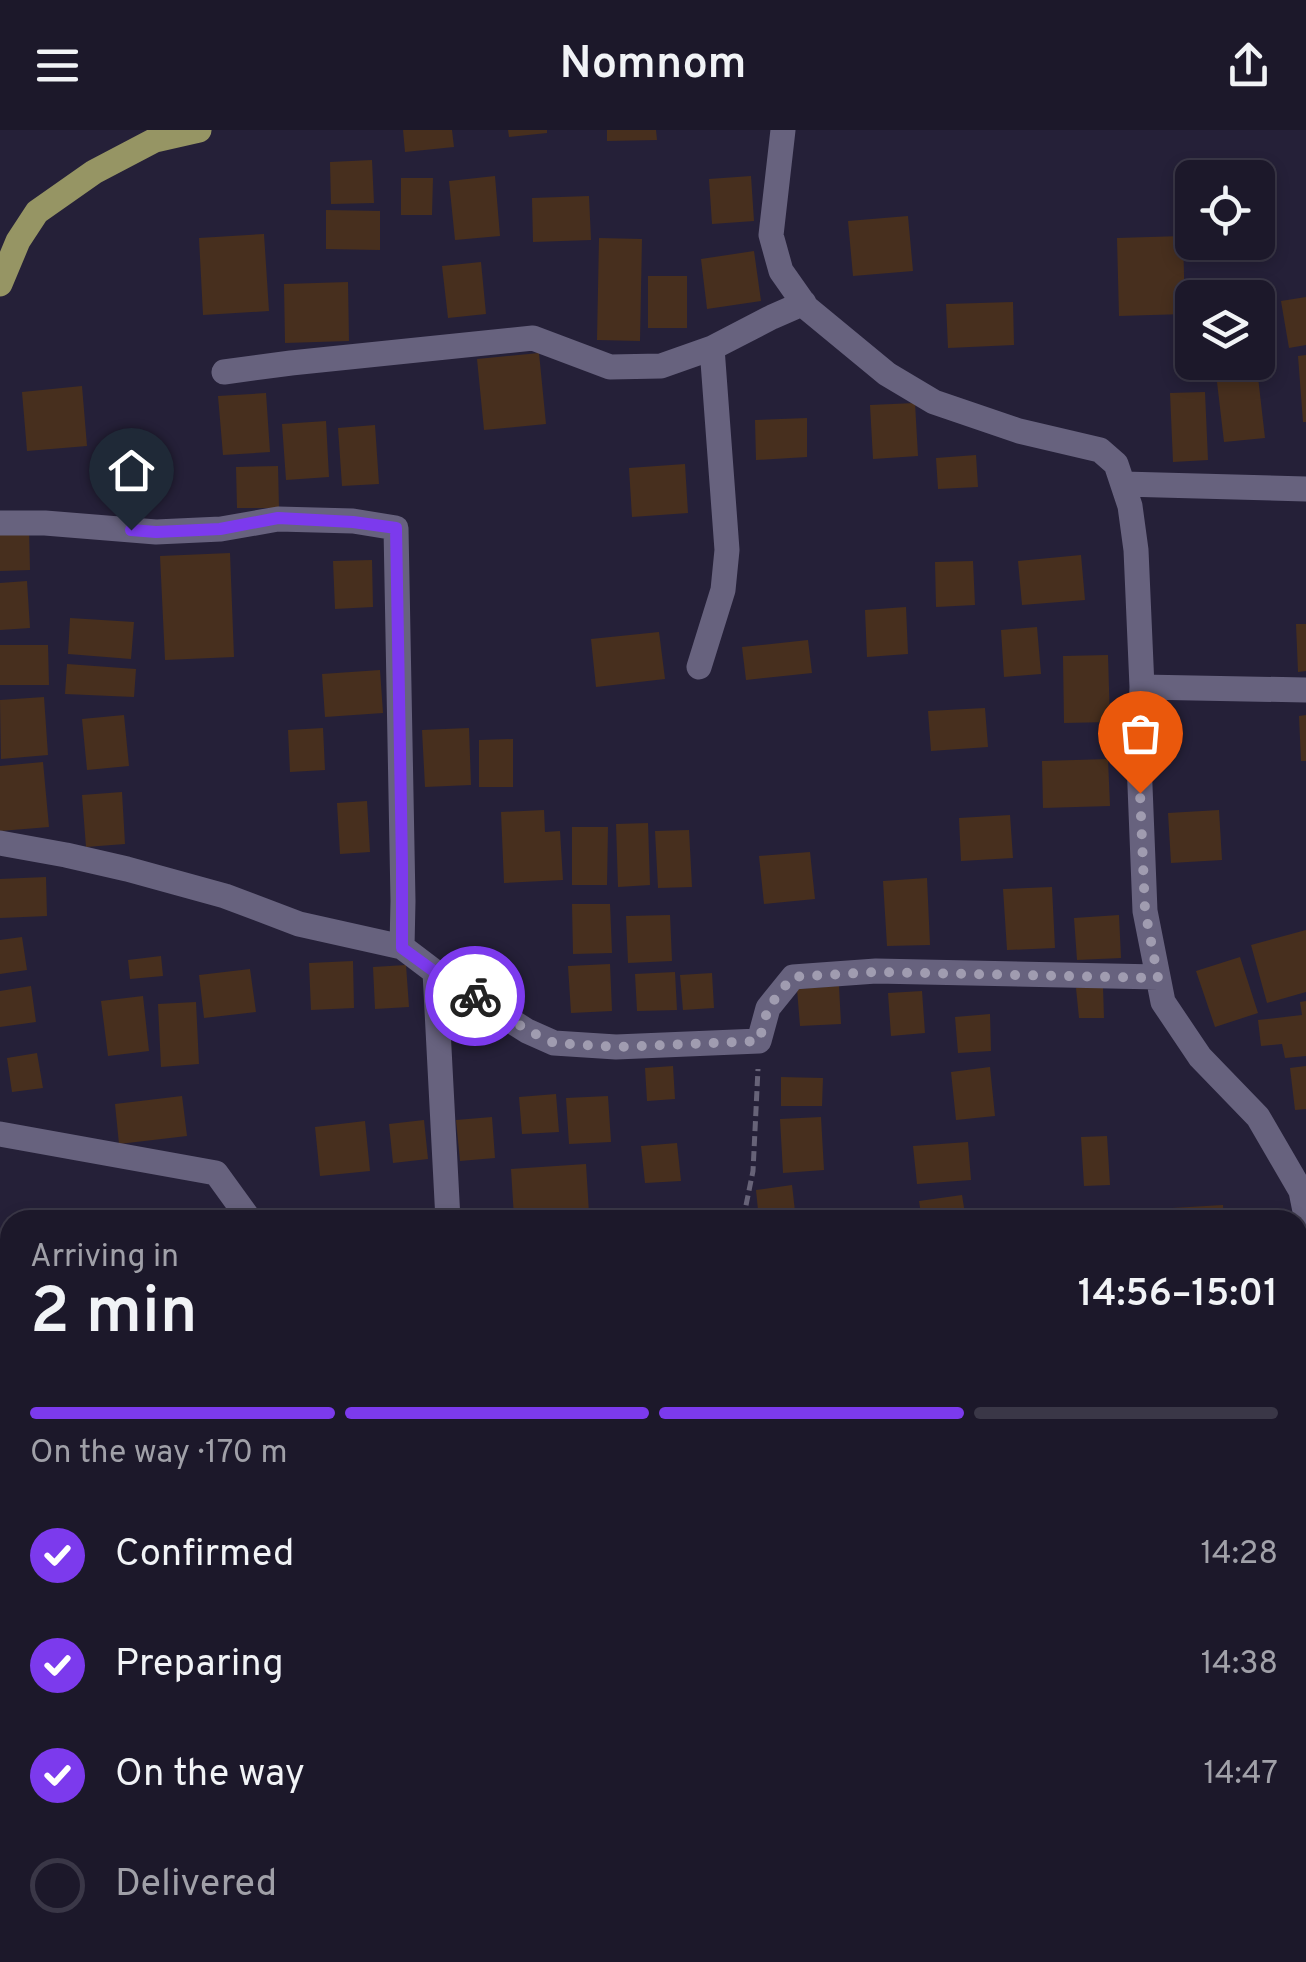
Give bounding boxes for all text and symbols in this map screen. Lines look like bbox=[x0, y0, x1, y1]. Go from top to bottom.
text: Nomnom bbox=[559, 37, 747, 94]
icon: menu bbox=[30, 38, 85, 93]
icon: share bbox=[1221, 38, 1276, 93]
map controls bbox=[1175, 160, 1275, 380]
button: locate bbox=[1175, 160, 1275, 260]
button: layers bbox=[1175, 280, 1275, 380]
pin bbox=[89, 428, 174, 531]
icon: home bbox=[104, 443, 159, 498]
pin bbox=[1098, 691, 1183, 794]
icon: bag bbox=[1113, 706, 1168, 761]
courier bbox=[425, 946, 525, 1046]
icon: bike bbox=[448, 969, 503, 1024]
text: Arriving in bbox=[30, 1238, 179, 1278]
text: 14:56–15:01 bbox=[1078, 1271, 1278, 1320]
text: 2 min bbox=[30, 1274, 198, 1356]
text: On the way · 170 m bbox=[30, 1434, 288, 1474]
icon: check bbox=[30, 1528, 85, 1583]
text: Confirmed bbox=[115, 1531, 294, 1580]
text: 14:28 bbox=[1200, 1535, 1278, 1575]
icon: check bbox=[30, 1638, 85, 1693]
text: Preparing bbox=[115, 1641, 284, 1690]
text: 14:38 bbox=[1201, 1645, 1278, 1685]
icon: check bbox=[30, 1748, 85, 1803]
text: On the way bbox=[115, 1751, 305, 1800]
text: 14:47 bbox=[1203, 1755, 1278, 1795]
text: Delivered bbox=[115, 1861, 277, 1910]

